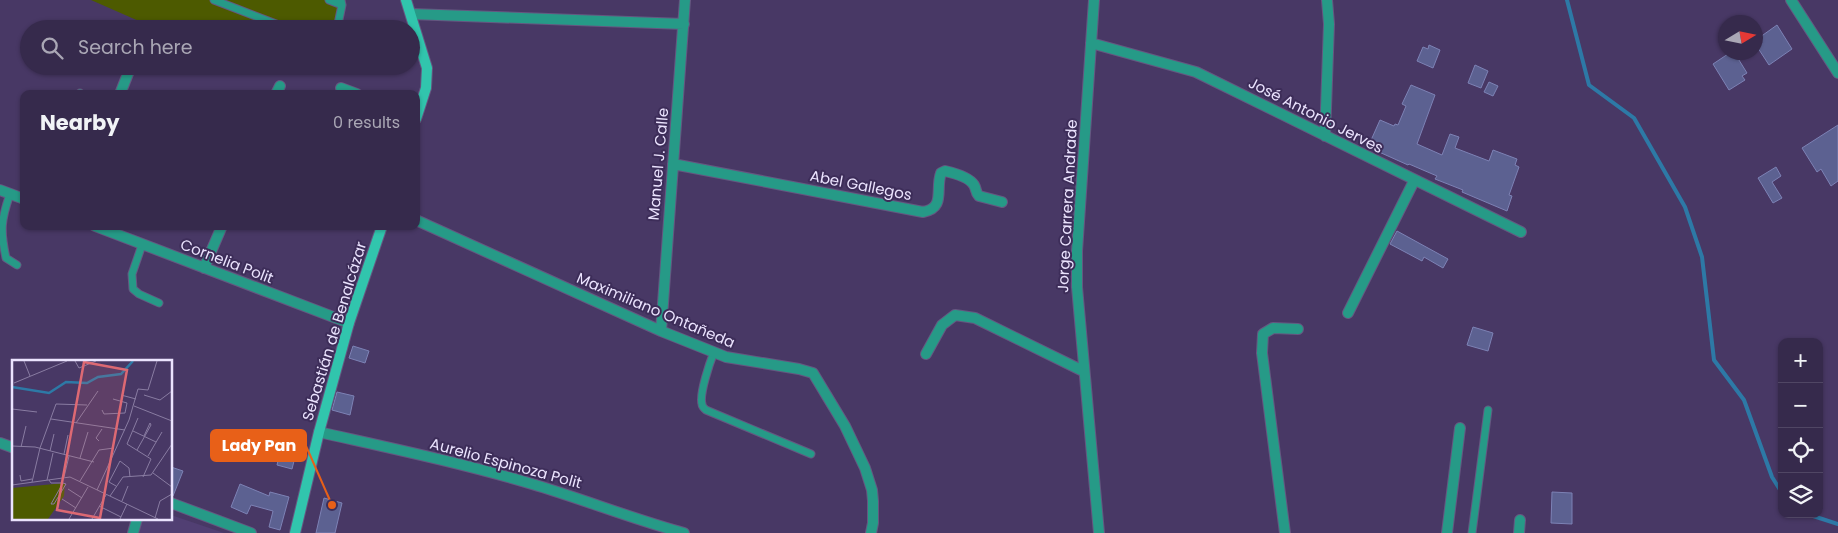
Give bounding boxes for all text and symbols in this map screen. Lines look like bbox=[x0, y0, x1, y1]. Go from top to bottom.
north arrow bbox=[1718, 15, 1763, 60]
search box bbox=[20, 20, 420, 75]
icon: search bbox=[38, 34, 66, 62]
text: Search here bbox=[78, 34, 192, 61]
street label: José Antonio Jerves bbox=[1245, 72, 1387, 158]
street label: Manuel J. Calle bbox=[643, 107, 673, 221]
text: Nearby bbox=[40, 108, 120, 137]
text: 0 results bbox=[333, 111, 400, 134]
street label: Jorge Carrera Andrade bbox=[1052, 119, 1082, 293]
street label: Abel Gallegos bbox=[808, 165, 914, 205]
street label: Cornelia Polit bbox=[177, 234, 277, 288]
street label: Sebastián de Benalcázar bbox=[297, 238, 371, 423]
street label: Maximiliano Ontañeda bbox=[574, 267, 738, 353]
map controls bbox=[1778, 338, 1823, 518]
button: + bbox=[1778, 338, 1823, 383]
inset map bbox=[12, 360, 172, 520]
button: − bbox=[1778, 383, 1823, 428]
button: locate bbox=[1778, 428, 1823, 473]
callout: Lady Pan bbox=[211, 430, 306, 461]
street label: Aurelio Espinoza Polit bbox=[428, 433, 584, 493]
text: Lady Pan bbox=[222, 434, 296, 457]
button: layers bbox=[1778, 473, 1823, 518]

